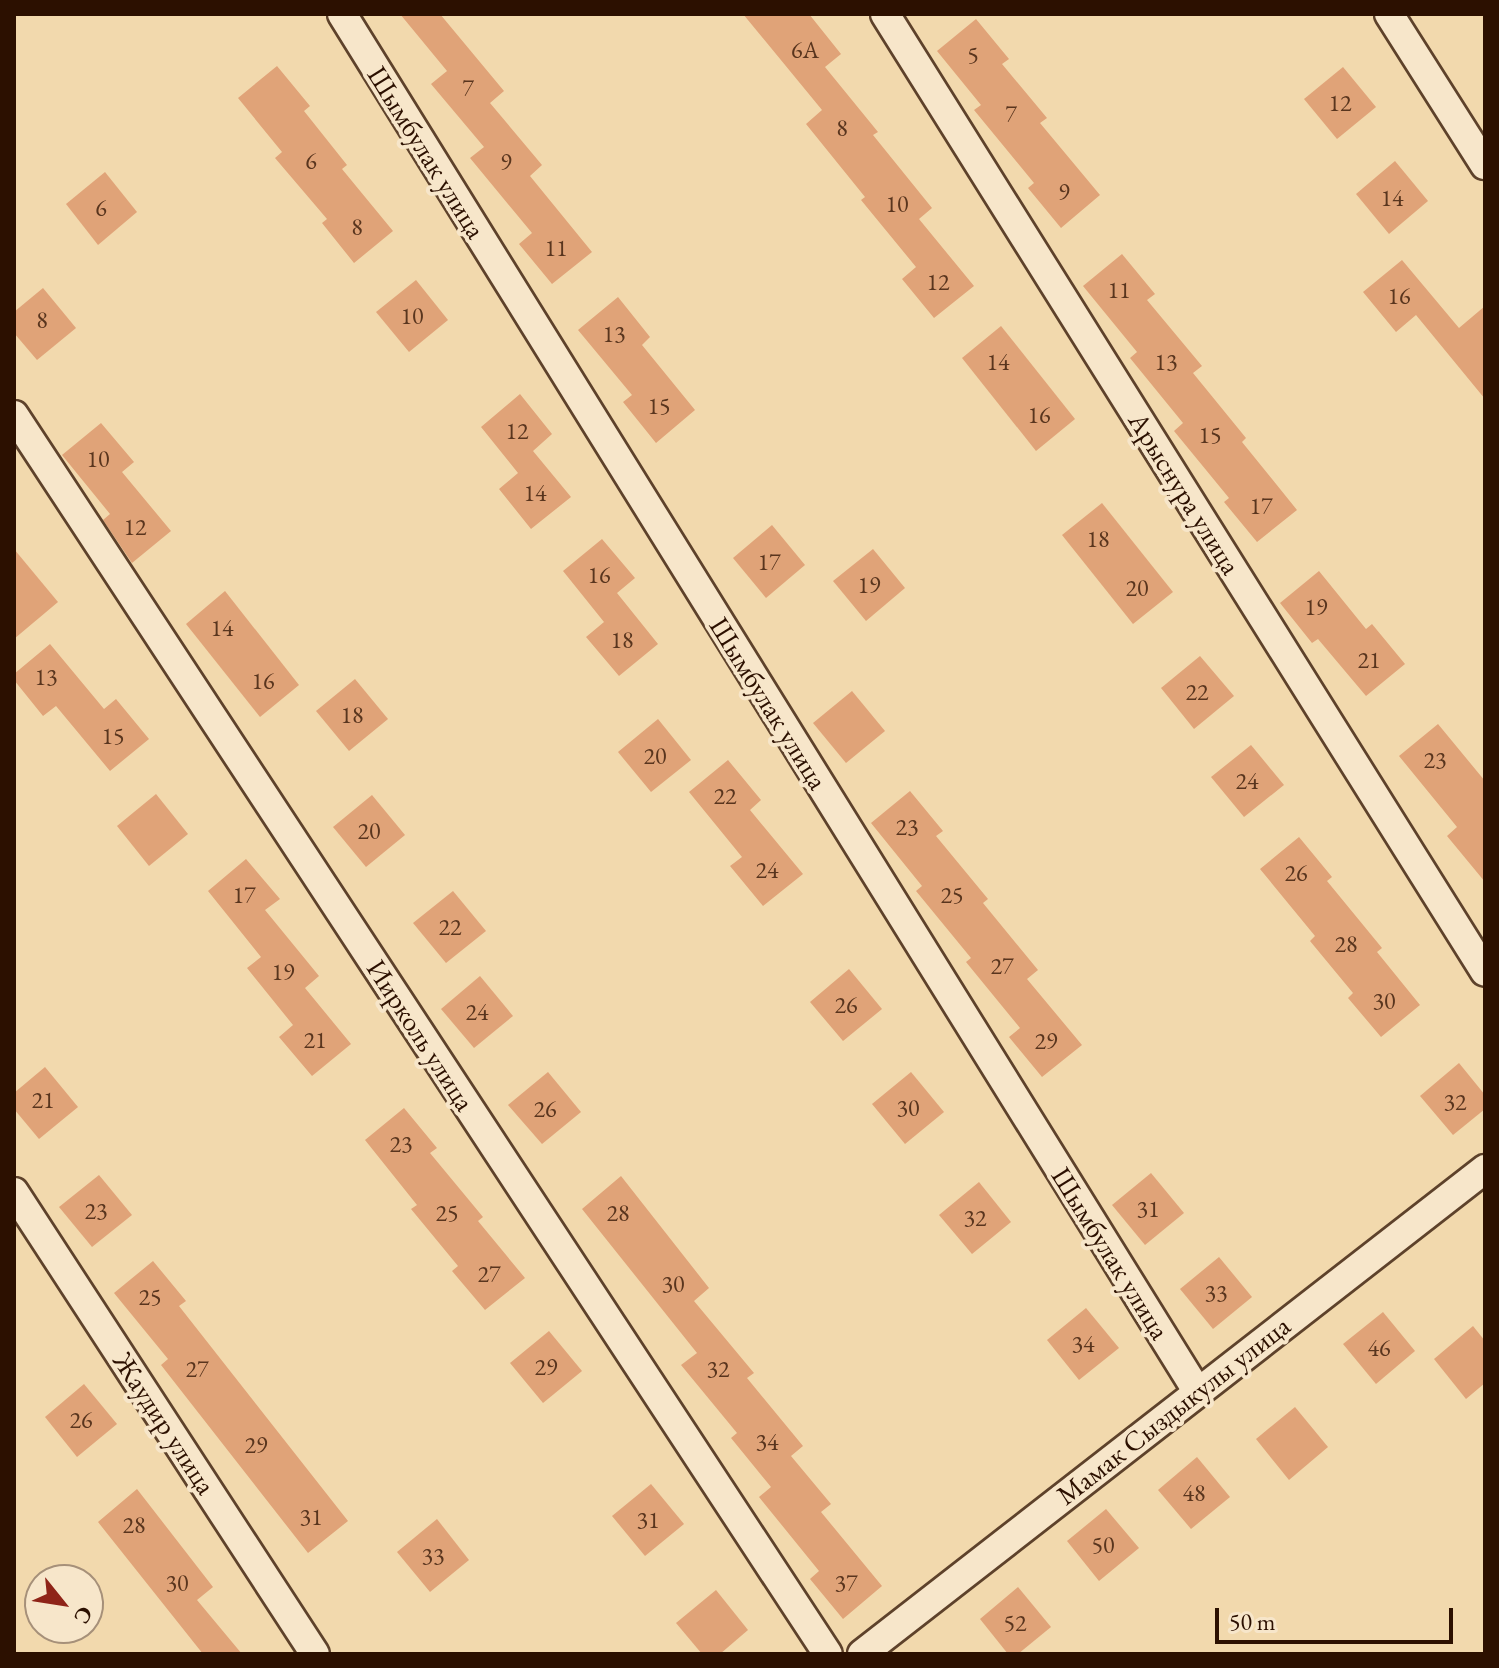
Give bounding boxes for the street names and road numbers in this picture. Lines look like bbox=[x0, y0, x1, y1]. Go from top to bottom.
street label: Шымбулак улица bbox=[361, 60, 493, 244]
street label: Арыснура улица bbox=[1122, 406, 1248, 580]
street label: Шымбулак улица bbox=[703, 611, 835, 795]
street label: Иирколь улица bbox=[360, 953, 482, 1117]
street label: Шымбулак улица bbox=[1045, 1161, 1177, 1345]
street label: Мамак Сыздыкулы улица bbox=[1050, 1308, 1296, 1512]
street label: Жаудир улица bbox=[107, 1346, 223, 1500]

